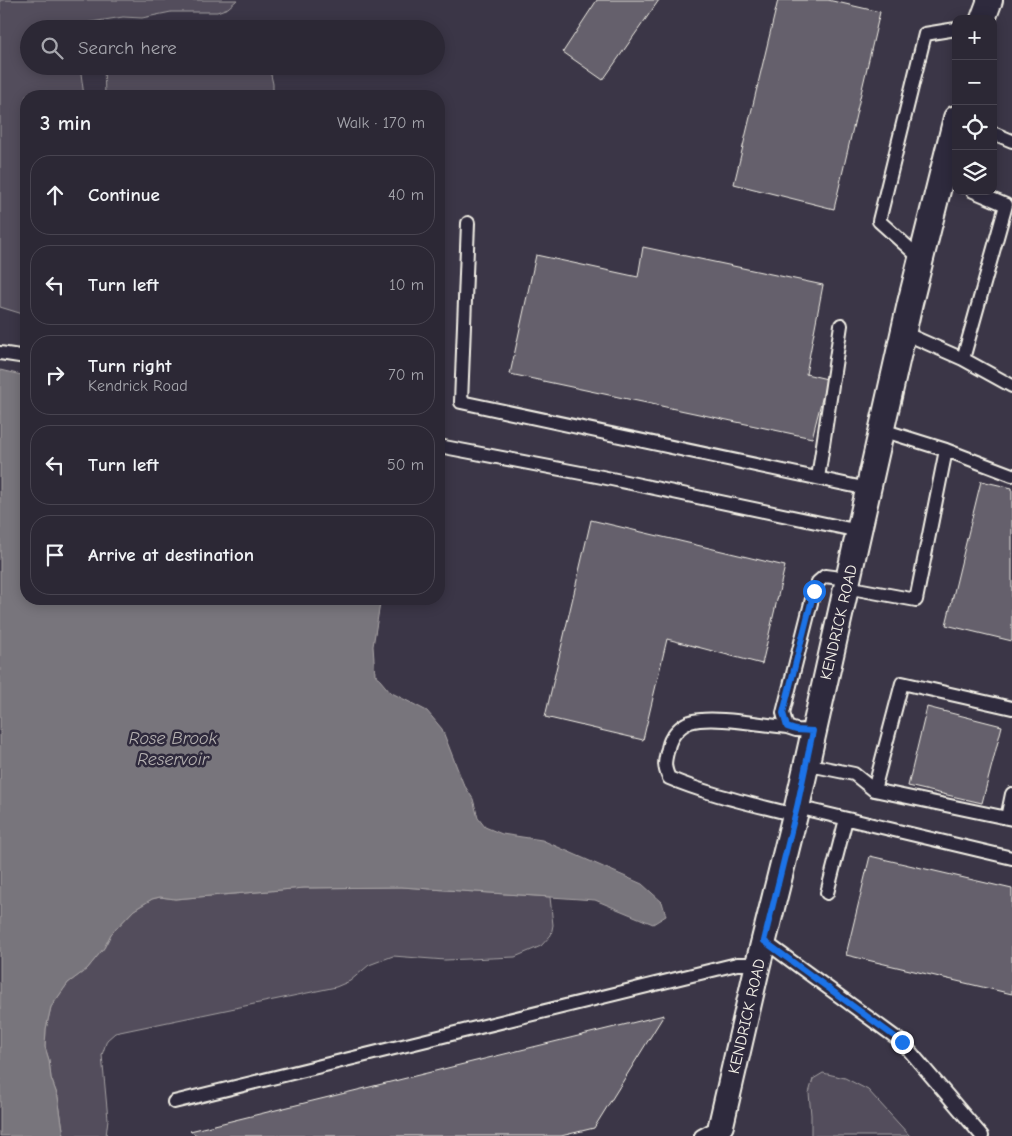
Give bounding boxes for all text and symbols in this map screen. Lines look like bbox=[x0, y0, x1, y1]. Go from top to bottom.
map controls bbox=[952, 15, 997, 195]
button: + bbox=[952, 15, 997, 60]
search box bbox=[20, 20, 445, 75]
icon: search bbox=[38, 34, 66, 62]
text: Search here bbox=[78, 37, 177, 59]
button: − bbox=[952, 60, 997, 105]
button: locate bbox=[952, 105, 997, 150]
text: 3 min bbox=[40, 111, 91, 135]
text: Walk · 170 m bbox=[337, 114, 425, 132]
button: layers bbox=[952, 150, 997, 195]
icon: ahead bbox=[41, 181, 69, 209]
text: Continue bbox=[88, 184, 160, 206]
text: 40 m bbox=[388, 186, 424, 204]
icon: left bbox=[41, 271, 69, 299]
text: Turn left bbox=[88, 274, 159, 296]
text: 10 m bbox=[389, 276, 424, 294]
text: Turn right bbox=[88, 355, 172, 377]
icon: right bbox=[41, 361, 69, 389]
text: 70 m bbox=[388, 366, 424, 384]
text: Kendrick Road bbox=[88, 377, 188, 395]
icon: left bbox=[41, 451, 69, 479]
text: Turn left bbox=[88, 454, 159, 476]
text: 50 m bbox=[387, 456, 424, 474]
icon: arrive bbox=[41, 541, 69, 569]
text: Arrive at destination bbox=[88, 544, 254, 566]
street label: KENDRICK ROAD bbox=[817, 563, 861, 682]
route start bbox=[803, 580, 826, 603]
water label: Rose Brook Reservoir bbox=[129, 728, 217, 770]
street label: KENDRICK ROAD bbox=[725, 957, 769, 1076]
route end bbox=[891, 1031, 914, 1054]

